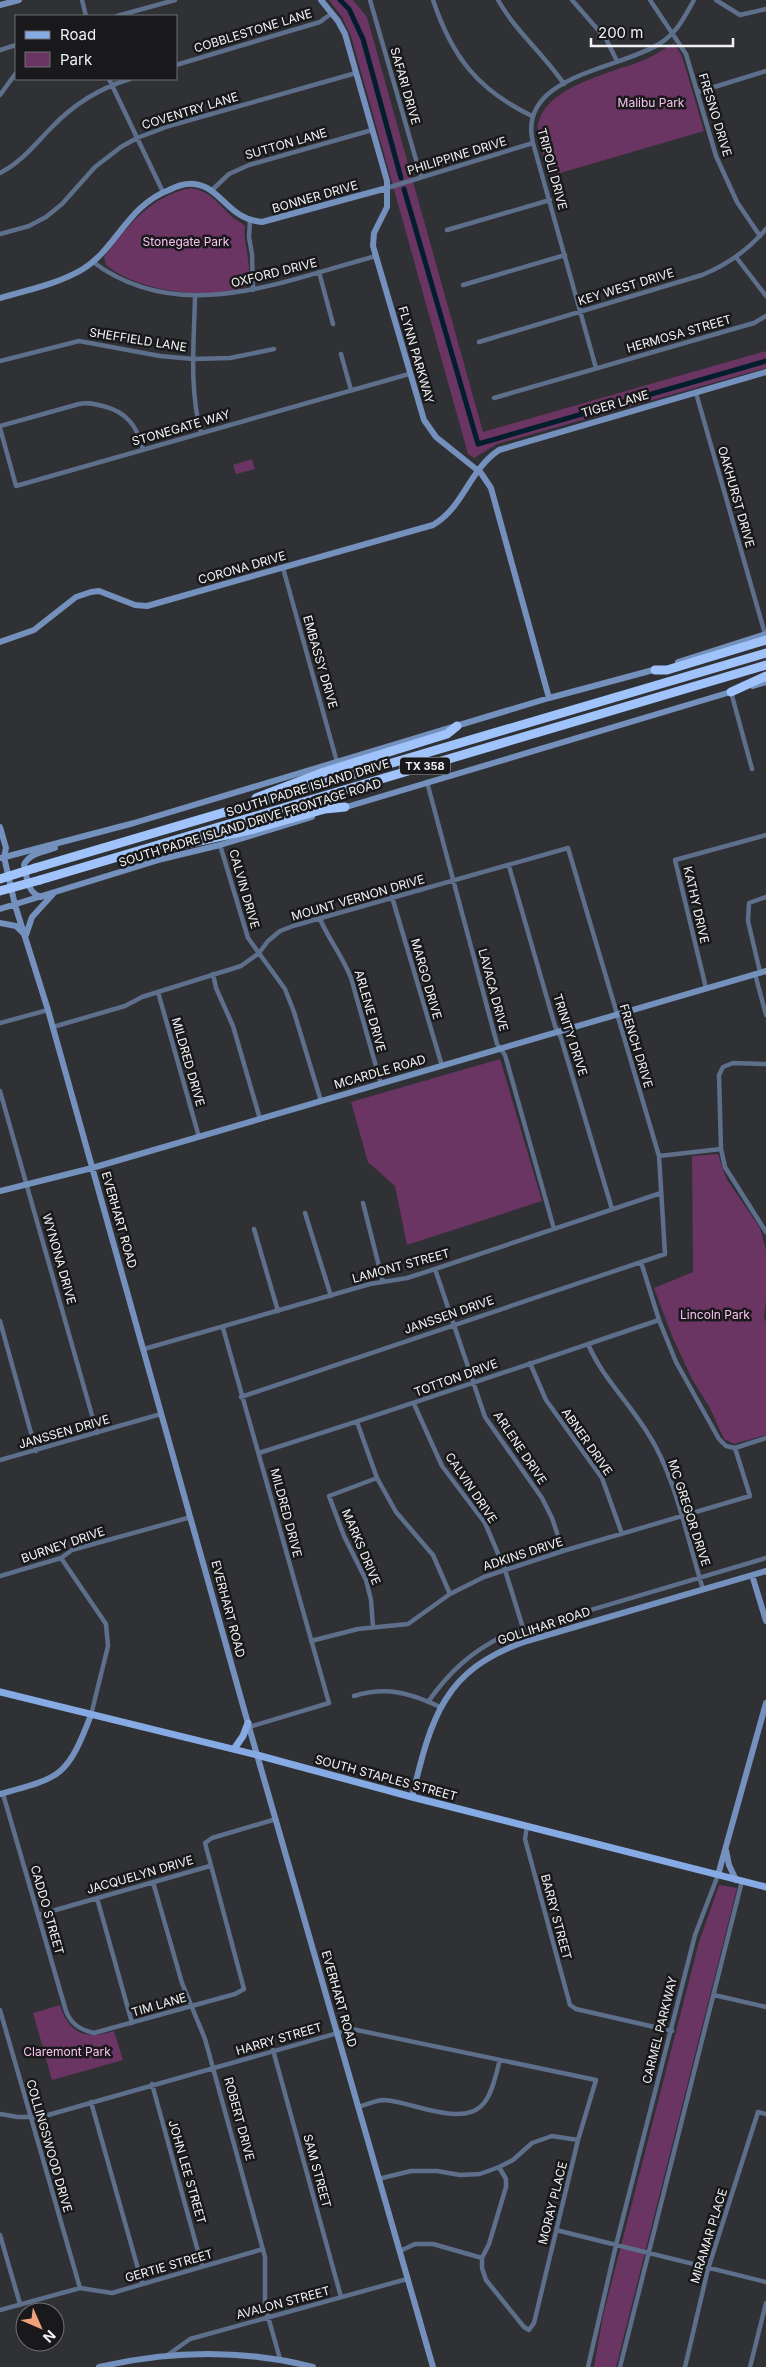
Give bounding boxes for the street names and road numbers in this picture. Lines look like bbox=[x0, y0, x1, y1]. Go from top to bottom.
street label: COBBLESTONE LANE bbox=[192, 5, 314, 56]
street label: SAFARI DRIVE bbox=[387, 46, 424, 126]
street label: FRESNO DRIVE bbox=[696, 71, 735, 158]
street label: COVENTRY LANE bbox=[140, 89, 240, 132]
street label: SUTTON LANE bbox=[243, 125, 329, 162]
street label: TRIPOLI DRIVE bbox=[534, 126, 571, 211]
street label: PHILIPPINE DRIVE bbox=[405, 133, 508, 178]
street label: BONNER DRIVE bbox=[270, 177, 359, 216]
street label: OXFORD DRIVE bbox=[229, 255, 318, 290]
street label: KEY WEST DRIVE bbox=[576, 265, 676, 308]
street label: FLYNN PARKWAY bbox=[395, 304, 438, 405]
street label: HERMOSA STREET bbox=[625, 311, 733, 356]
street label: SHEFFIELD LANE bbox=[88, 324, 188, 355]
street label: TIGER LANE bbox=[579, 387, 650, 420]
street label: STONEGATE WAY bbox=[130, 406, 232, 449]
street label: OAKHURST DRIVE bbox=[715, 445, 758, 549]
street label: CORONA DRIVE bbox=[196, 548, 287, 587]
street label: EMBASSY DRIVE bbox=[300, 614, 341, 710]
street label: SOUTH PADRE ISLAND DRIVE bbox=[224, 755, 391, 820]
road number: TX 358 bbox=[400, 758, 450, 774]
street label: SOUTH PADRE ISLAND DRIVE FRONTAGE ROAD bbox=[117, 775, 383, 870]
street label: CALVIN DRIVE bbox=[226, 847, 263, 930]
street label: KATHY DRIVE bbox=[680, 865, 713, 945]
street label: MOUNT VERNON DRIVE bbox=[289, 871, 426, 924]
street label: MARGO DRIVE bbox=[408, 937, 445, 1021]
street label: LAVACA DRIVE bbox=[475, 947, 512, 1033]
street label: ARLENE DRIVE bbox=[352, 968, 389, 1054]
street label: TRINITY DRIVE bbox=[550, 992, 591, 1078]
street label: FRENCH DRIVE bbox=[617, 1002, 656, 1090]
street label: MILDRED DRIVE bbox=[169, 1016, 208, 1108]
street label: MCARDLE ROAD bbox=[332, 1051, 428, 1092]
street label: EVERHART ROAD bbox=[99, 1170, 140, 1270]
street label: WYNONA DRIVE bbox=[39, 1212, 80, 1306]
street label: LAMONT STREET bbox=[350, 1245, 452, 1286]
street label: JANSSEN DRIVE bbox=[402, 1292, 496, 1337]
street label: TOTTON DRIVE bbox=[412, 1355, 500, 1400]
street label: ABNER DRIVE bbox=[559, 1405, 616, 1478]
street label: ARLENE DRIVE bbox=[491, 1408, 550, 1487]
street label: JANSSEN DRIVE bbox=[17, 1411, 111, 1452]
street label: CALVIN DRIVE bbox=[442, 1450, 501, 1526]
street label: MC GREGOR DRIVE bbox=[665, 1458, 714, 1568]
street label: MILDRED DRIVE bbox=[267, 1467, 306, 1559]
street label: MARKS DRIVE bbox=[339, 1507, 384, 1587]
street label: BURNEY DRIVE bbox=[19, 1523, 107, 1566]
street label: ADKINS DRIVE bbox=[481, 1533, 565, 1574]
street label: EVERHART ROAD bbox=[208, 1559, 249, 1659]
street label: GOLLIHAR ROAD bbox=[496, 1603, 592, 1648]
street label: SOUTH STAPLES STREET bbox=[313, 1751, 459, 1804]
street label: JACQUELYN DRIVE bbox=[85, 1852, 195, 1897]
street label: CADDO STREET bbox=[28, 1864, 67, 1956]
street label: BARRY STREET bbox=[538, 1872, 575, 1962]
street label: EVERHART ROAD bbox=[319, 1949, 360, 2049]
street label: CARMEL PARKWAY bbox=[639, 1975, 680, 2085]
street label: TIM LANE bbox=[130, 1990, 188, 2020]
street label: HARRY STREET bbox=[234, 2019, 324, 2058]
street label: ROBERT DRIVE bbox=[221, 2075, 258, 2162]
street label: COLLINGSWOOD DRIVE bbox=[23, 2078, 76, 2214]
street label: JOHN LEE STREET bbox=[165, 2118, 210, 2226]
street label: SAM STREET bbox=[300, 2132, 335, 2210]
street label: MORAY PLACE bbox=[535, 2160, 570, 2246]
street label: MIRAMAR PLACE bbox=[687, 2187, 730, 2285]
street label: GERTIE STREET bbox=[123, 2246, 215, 2285]
street label: AVALON STREET bbox=[234, 2283, 332, 2322]

